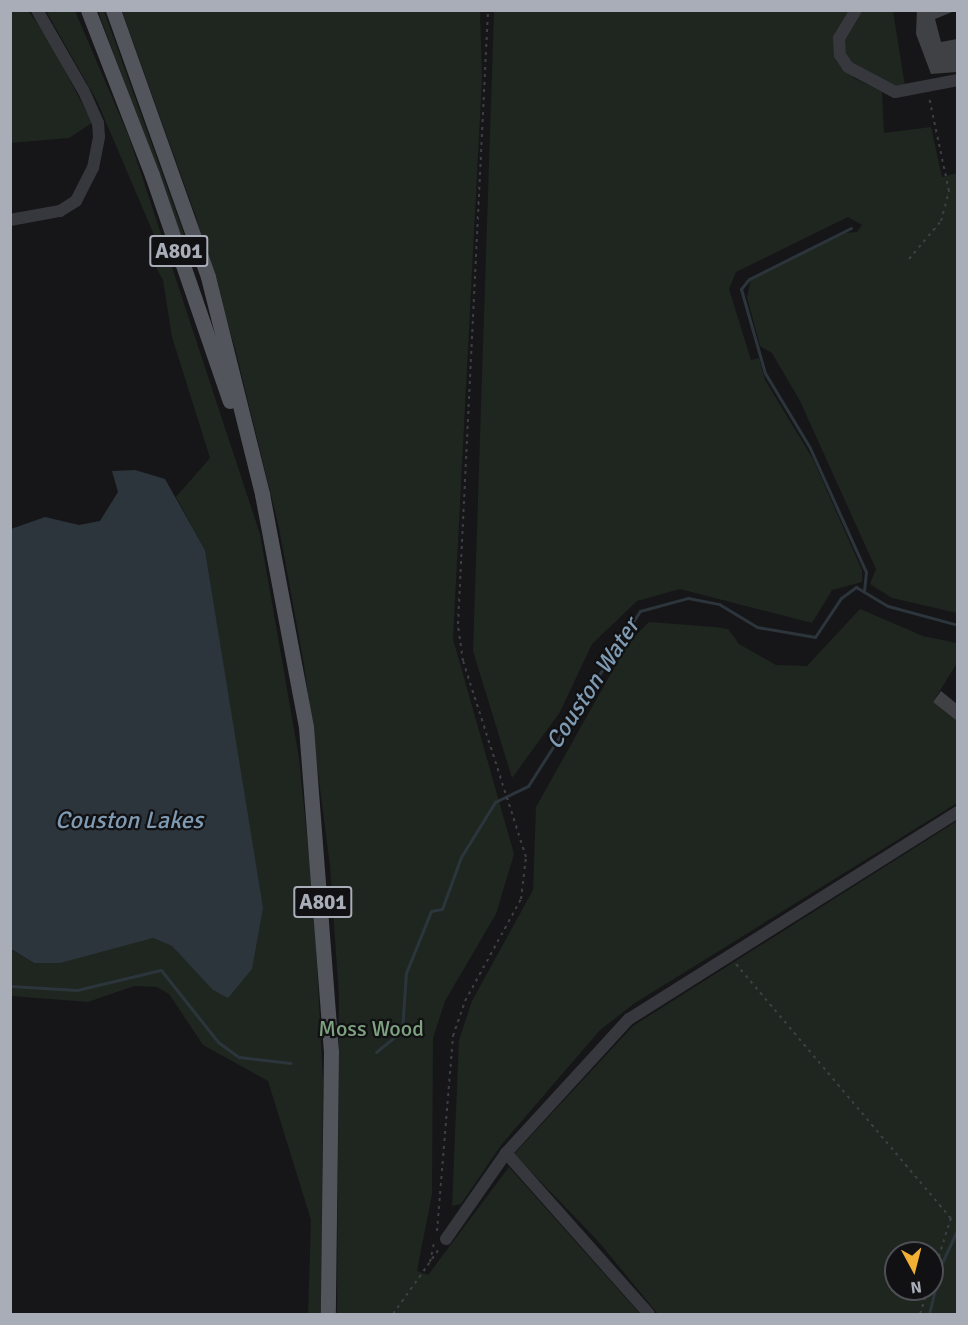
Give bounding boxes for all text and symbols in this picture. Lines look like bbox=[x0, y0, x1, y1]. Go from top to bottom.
road number: A801 bbox=[149, 233, 209, 269]
water label: Couston Water bbox=[540, 613, 646, 755]
water label: Couston Lakes bbox=[55, 807, 203, 835]
road number: A801 bbox=[293, 884, 353, 920]
park label: Moss Wood bbox=[318, 1016, 424, 1042]
north arrow bbox=[884, 1241, 944, 1301]
text: N bbox=[909, 1276, 923, 1297]

